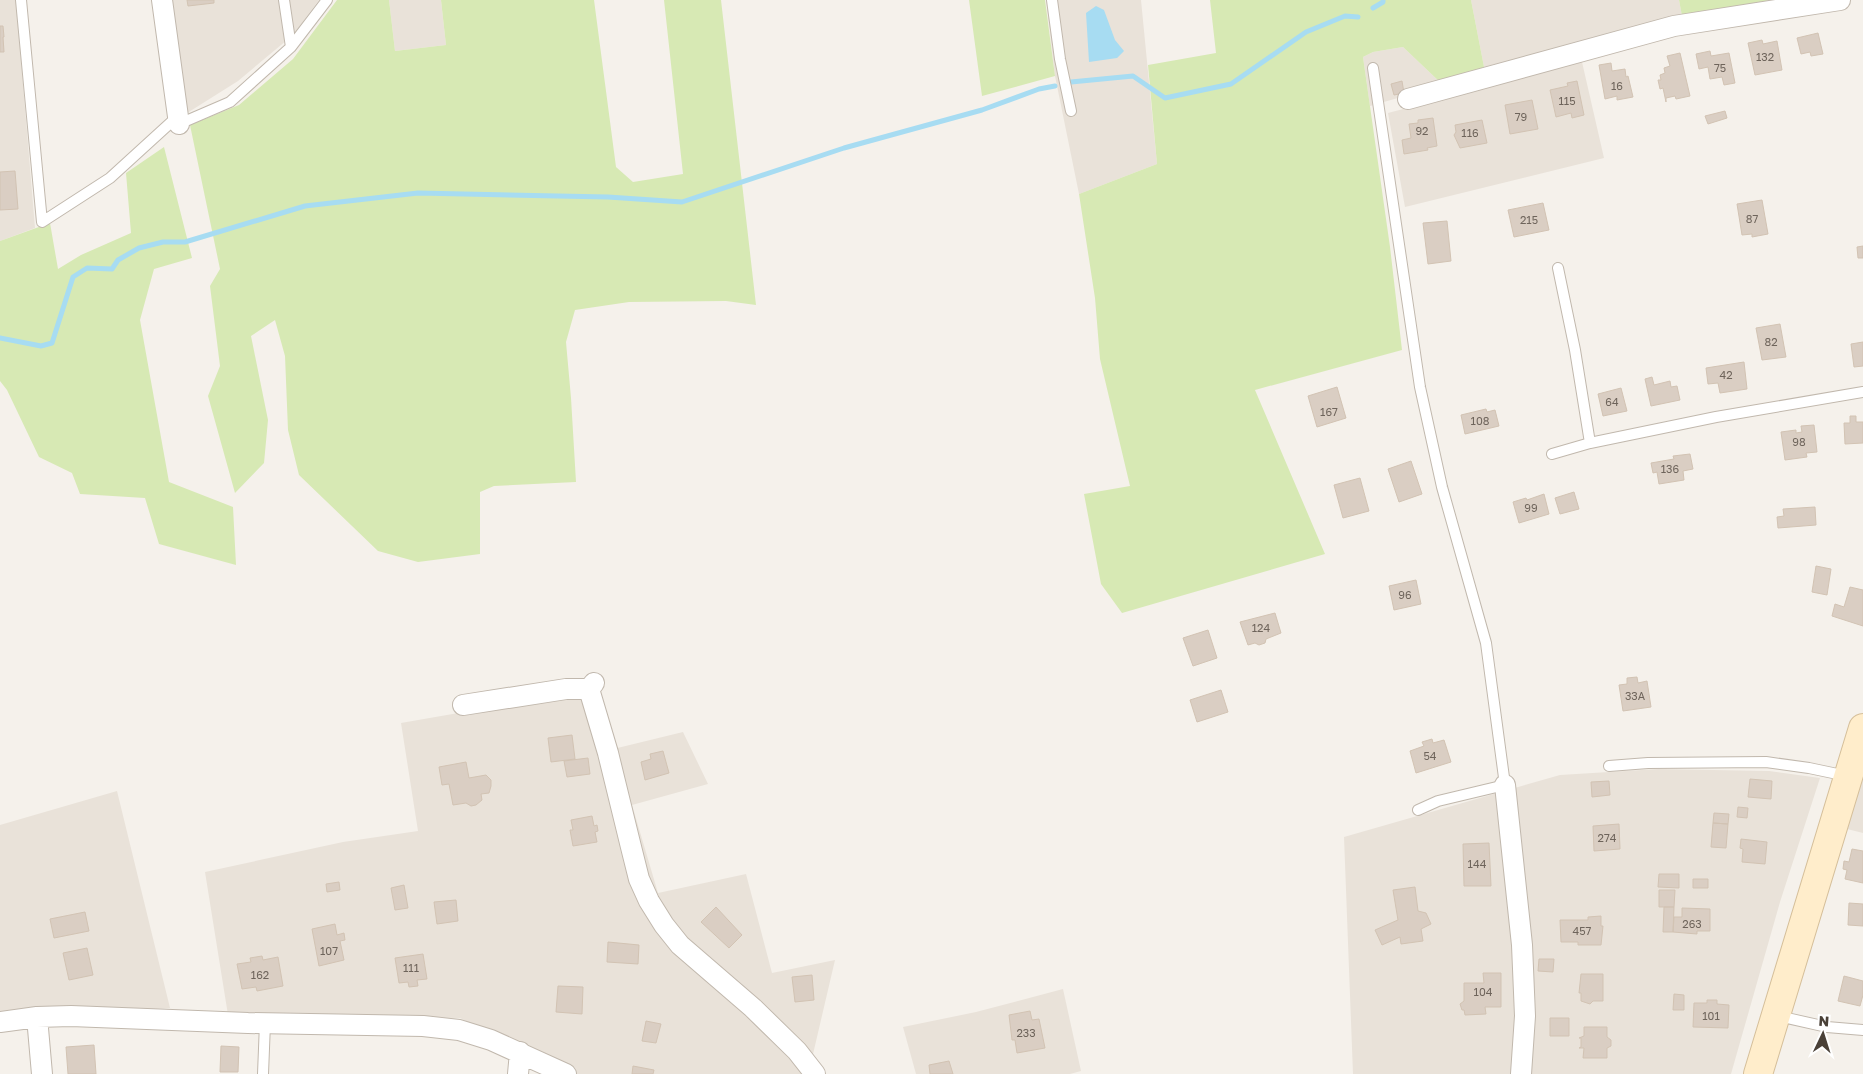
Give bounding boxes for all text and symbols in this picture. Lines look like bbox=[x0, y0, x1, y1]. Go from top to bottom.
house number: 132 bbox=[1756, 50, 1774, 63]
house number: 75 bbox=[1714, 61, 1726, 74]
house number: 16 bbox=[1611, 79, 1623, 92]
house number: 115 bbox=[1558, 94, 1576, 107]
house number: 79 bbox=[1515, 110, 1527, 123]
house number: 92 bbox=[1415, 124, 1429, 137]
house number: 116 bbox=[1461, 126, 1479, 139]
house number: 87 bbox=[1746, 212, 1758, 225]
house number: 215 bbox=[1520, 213, 1538, 226]
house number: 82 bbox=[1764, 335, 1778, 348]
house number: 42 bbox=[1719, 368, 1733, 381]
house number: 64 bbox=[1605, 395, 1619, 408]
house number: 167 bbox=[1320, 405, 1338, 418]
house number: 108 bbox=[1471, 414, 1490, 427]
house number: 98 bbox=[1792, 435, 1806, 448]
house number: 136 bbox=[1661, 462, 1680, 475]
house number: 99 bbox=[1524, 501, 1538, 514]
house number: 96 bbox=[1398, 588, 1412, 601]
house number: 124 bbox=[1252, 621, 1270, 634]
house number: 33A bbox=[1625, 689, 1646, 702]
house number: 54 bbox=[1423, 749, 1437, 762]
house number: 274 bbox=[1598, 831, 1617, 844]
house number: 144 bbox=[1468, 857, 1487, 870]
house number: 263 bbox=[1682, 917, 1702, 930]
house number: 457 bbox=[1573, 924, 1592, 937]
house number: 107 bbox=[320, 944, 338, 957]
house number: 111 bbox=[403, 961, 419, 974]
house number: 162 bbox=[251, 968, 269, 981]
house number: 104 bbox=[1474, 985, 1493, 998]
house number: 101 bbox=[1702, 1009, 1720, 1022]
north arrow bbox=[1798, 1009, 1848, 1059]
text: N bbox=[1818, 1012, 1830, 1029]
house number: 233 bbox=[1016, 1026, 1036, 1039]

